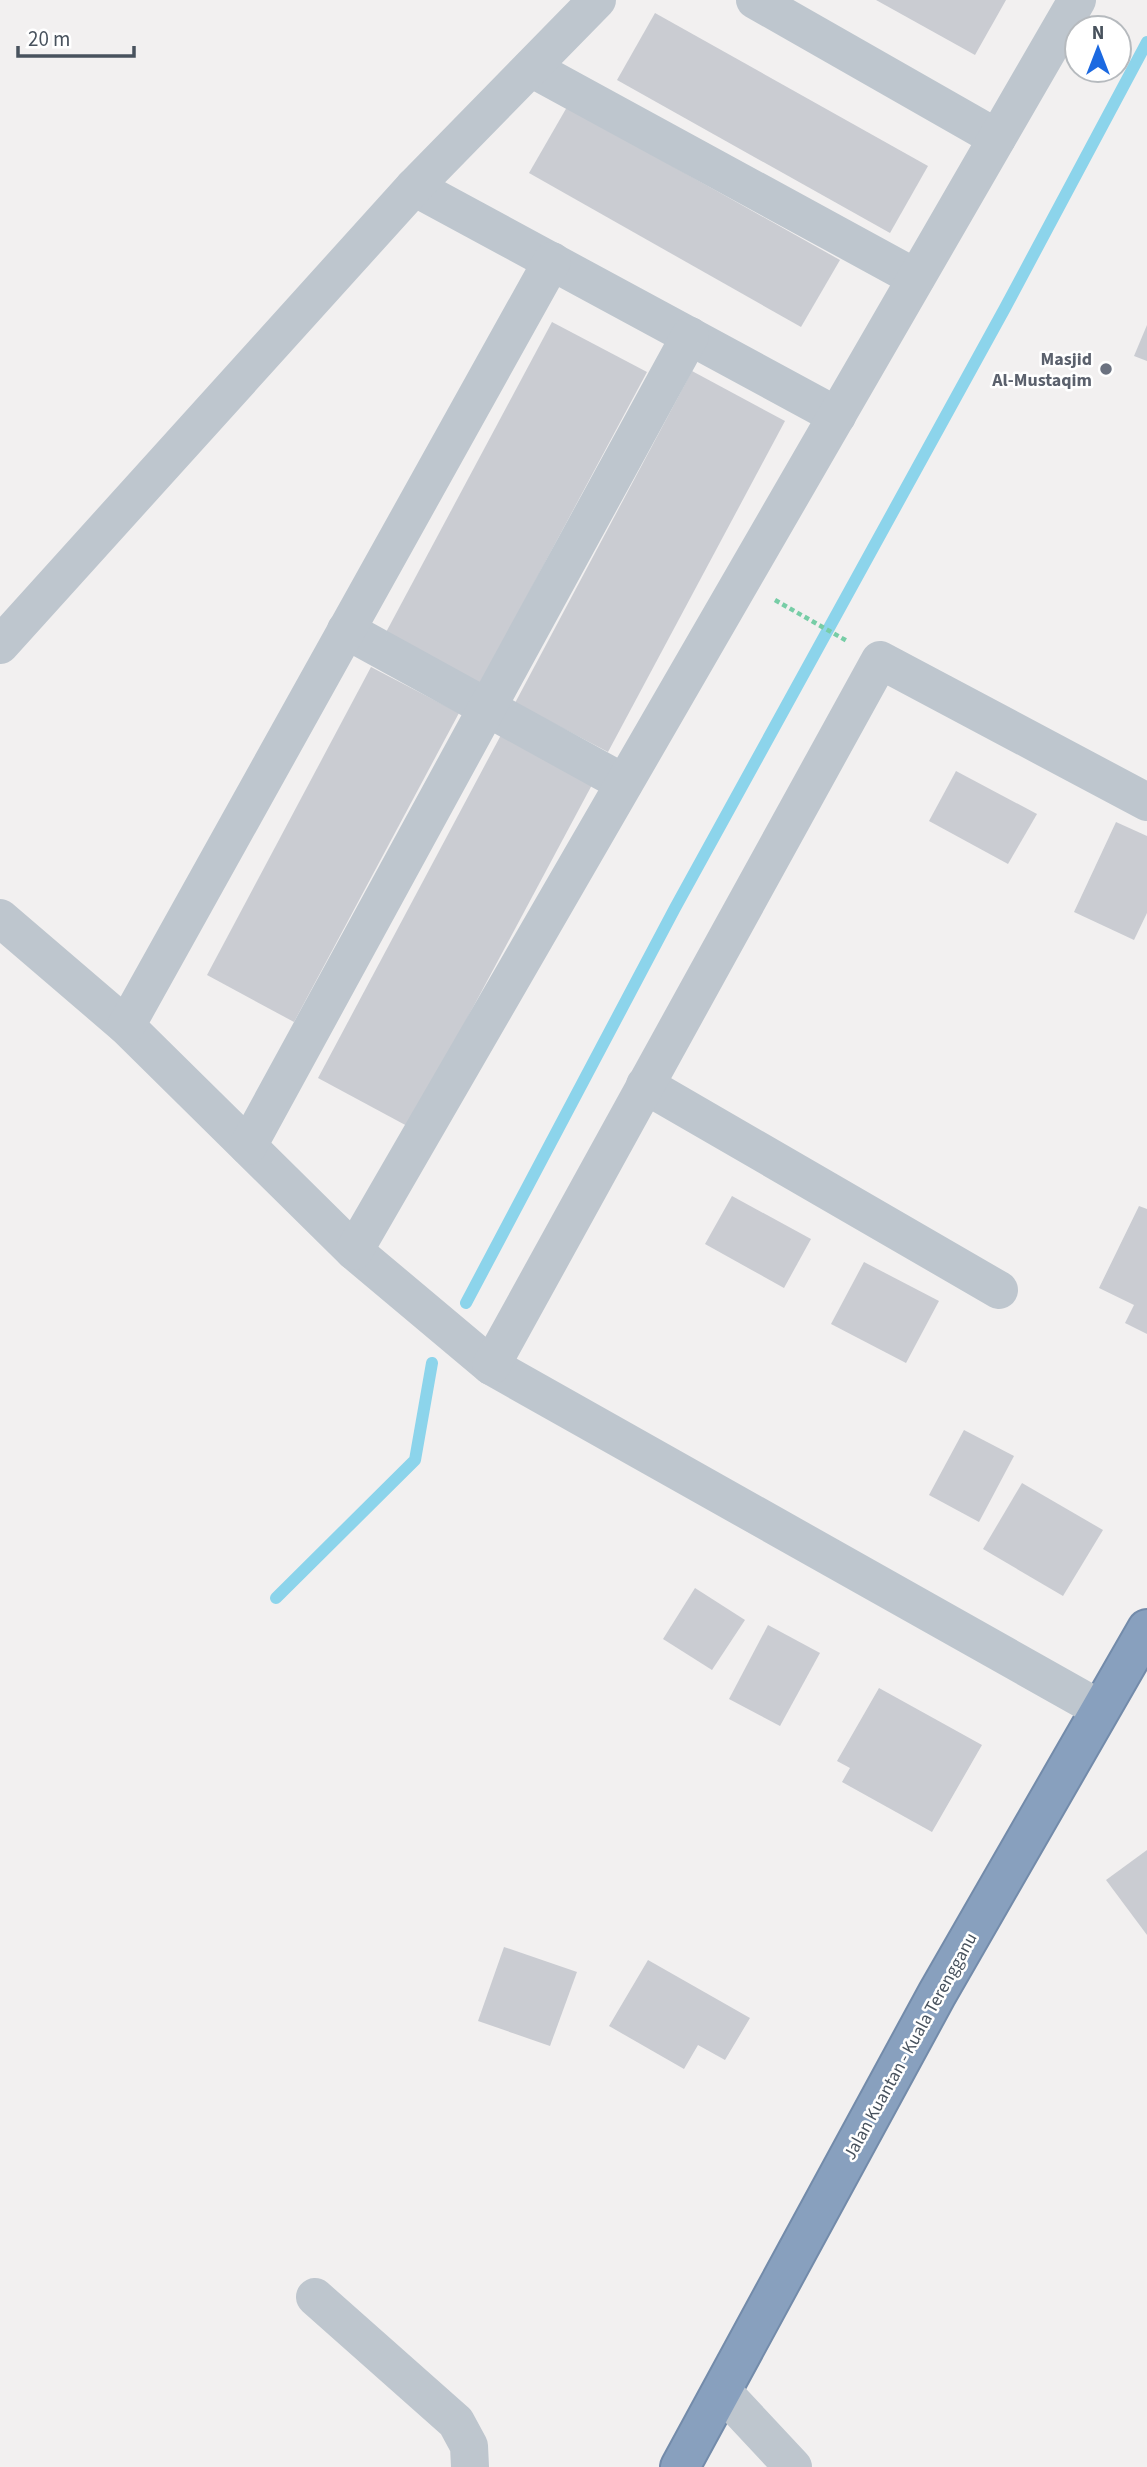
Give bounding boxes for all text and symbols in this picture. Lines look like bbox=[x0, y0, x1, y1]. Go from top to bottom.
scale bar bbox=[18, 14, 133, 58]
north arrow bbox=[1063, 14, 1133, 84]
text: N bbox=[1092, 20, 1104, 47]
text: 20 m bbox=[28, 24, 70, 54]
place label: Masjid Al-Mustaqim bbox=[991, 347, 1092, 393]
marker: Masjid Al-Mustaqim bbox=[1098, 361, 1114, 377]
street label: Jalan Kuantan - Kuala Terengganu bbox=[837, 1928, 983, 2164]

